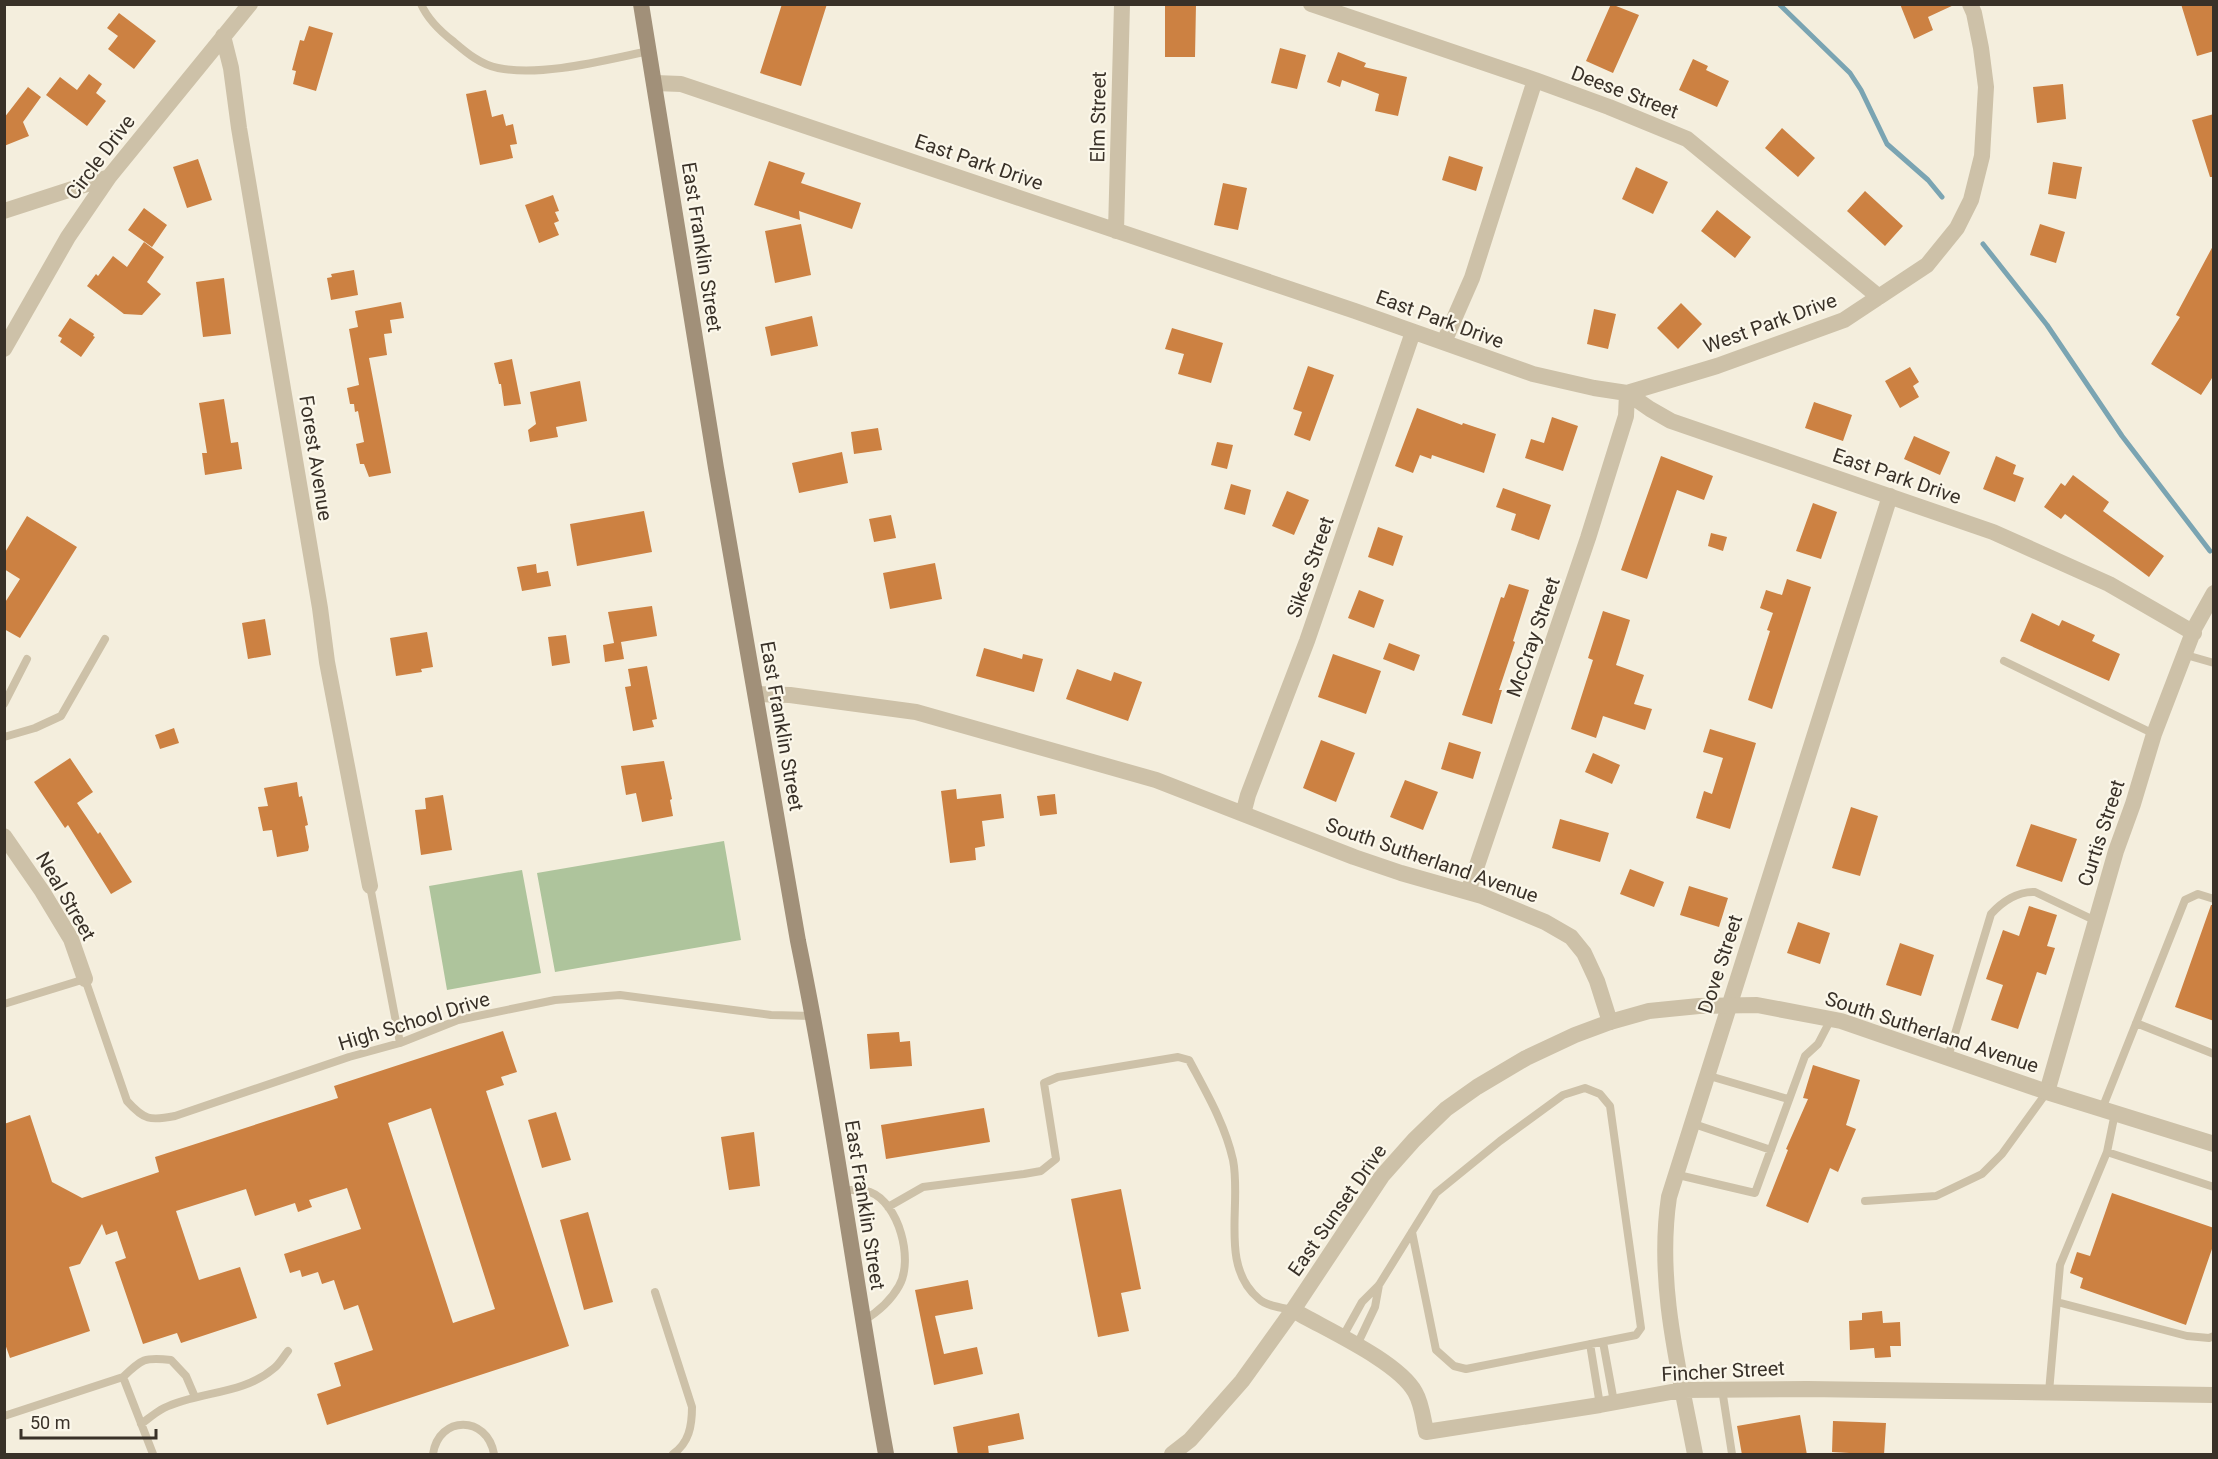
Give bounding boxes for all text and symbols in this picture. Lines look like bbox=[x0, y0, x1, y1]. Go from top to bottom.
street label: Deese Street bbox=[1568, 61, 1682, 123]
street label: Elm Street bbox=[1085, 71, 1111, 163]
street label: Circle Drive bbox=[60, 110, 140, 204]
street label: East Park Drive bbox=[912, 129, 1046, 195]
street label: East Franklin Street bbox=[677, 160, 727, 334]
street label: East Park Drive bbox=[1373, 285, 1507, 353]
street label: West Park Drive bbox=[1700, 288, 1840, 358]
street label: Forest Avenue bbox=[294, 394, 338, 522]
street label: East Park Drive bbox=[1830, 443, 1964, 509]
street label: Sikes Street bbox=[1282, 513, 1338, 621]
street label: McCray Street bbox=[1501, 574, 1565, 700]
street label: East Franklin Street bbox=[755, 639, 809, 813]
street label: Curtis Street bbox=[2072, 777, 2130, 889]
street label: South Sutherland Avenue bbox=[1323, 812, 1541, 908]
street label: Neal Street bbox=[31, 847, 101, 945]
street label: Dove Street bbox=[1693, 912, 1747, 1016]
street label: South Sutherland Avenue bbox=[1822, 986, 2042, 1078]
street label: High School Drive bbox=[335, 987, 493, 1055]
street label: East Franklin Street bbox=[840, 1118, 890, 1292]
street label: East Sunset Drive bbox=[1283, 1139, 1391, 1281]
street label: Fincher Street bbox=[1661, 1356, 1785, 1386]
scale bar bbox=[21, 1402, 156, 1440]
text: 50 m bbox=[30, 1412, 70, 1433]

